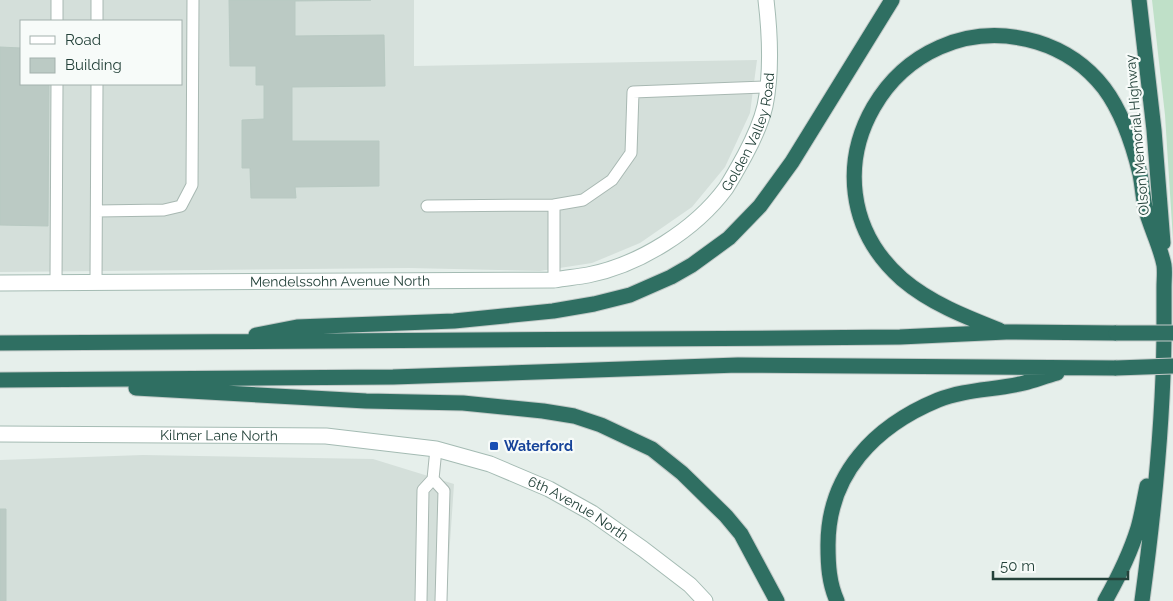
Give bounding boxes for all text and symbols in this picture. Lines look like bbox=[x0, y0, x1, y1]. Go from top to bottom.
legend bbox=[20, 20, 182, 85]
text: Road bbox=[65, 31, 101, 49]
street label: Olson Memorial Highway bbox=[1122, 53, 1152, 216]
text: Building bbox=[65, 56, 122, 74]
street label: Golden Valley Road bbox=[718, 72, 777, 194]
street label: Mendelssohn Avenue North bbox=[250, 273, 430, 290]
street label: Kilmer Lane North bbox=[160, 427, 278, 444]
place label: Waterford bbox=[504, 438, 573, 454]
marker: Waterford bbox=[488, 440, 500, 452]
street label: 6th Avenue North bbox=[526, 473, 632, 544]
scale bar bbox=[993, 548, 1128, 580]
text: 50 m bbox=[1000, 557, 1035, 575]

